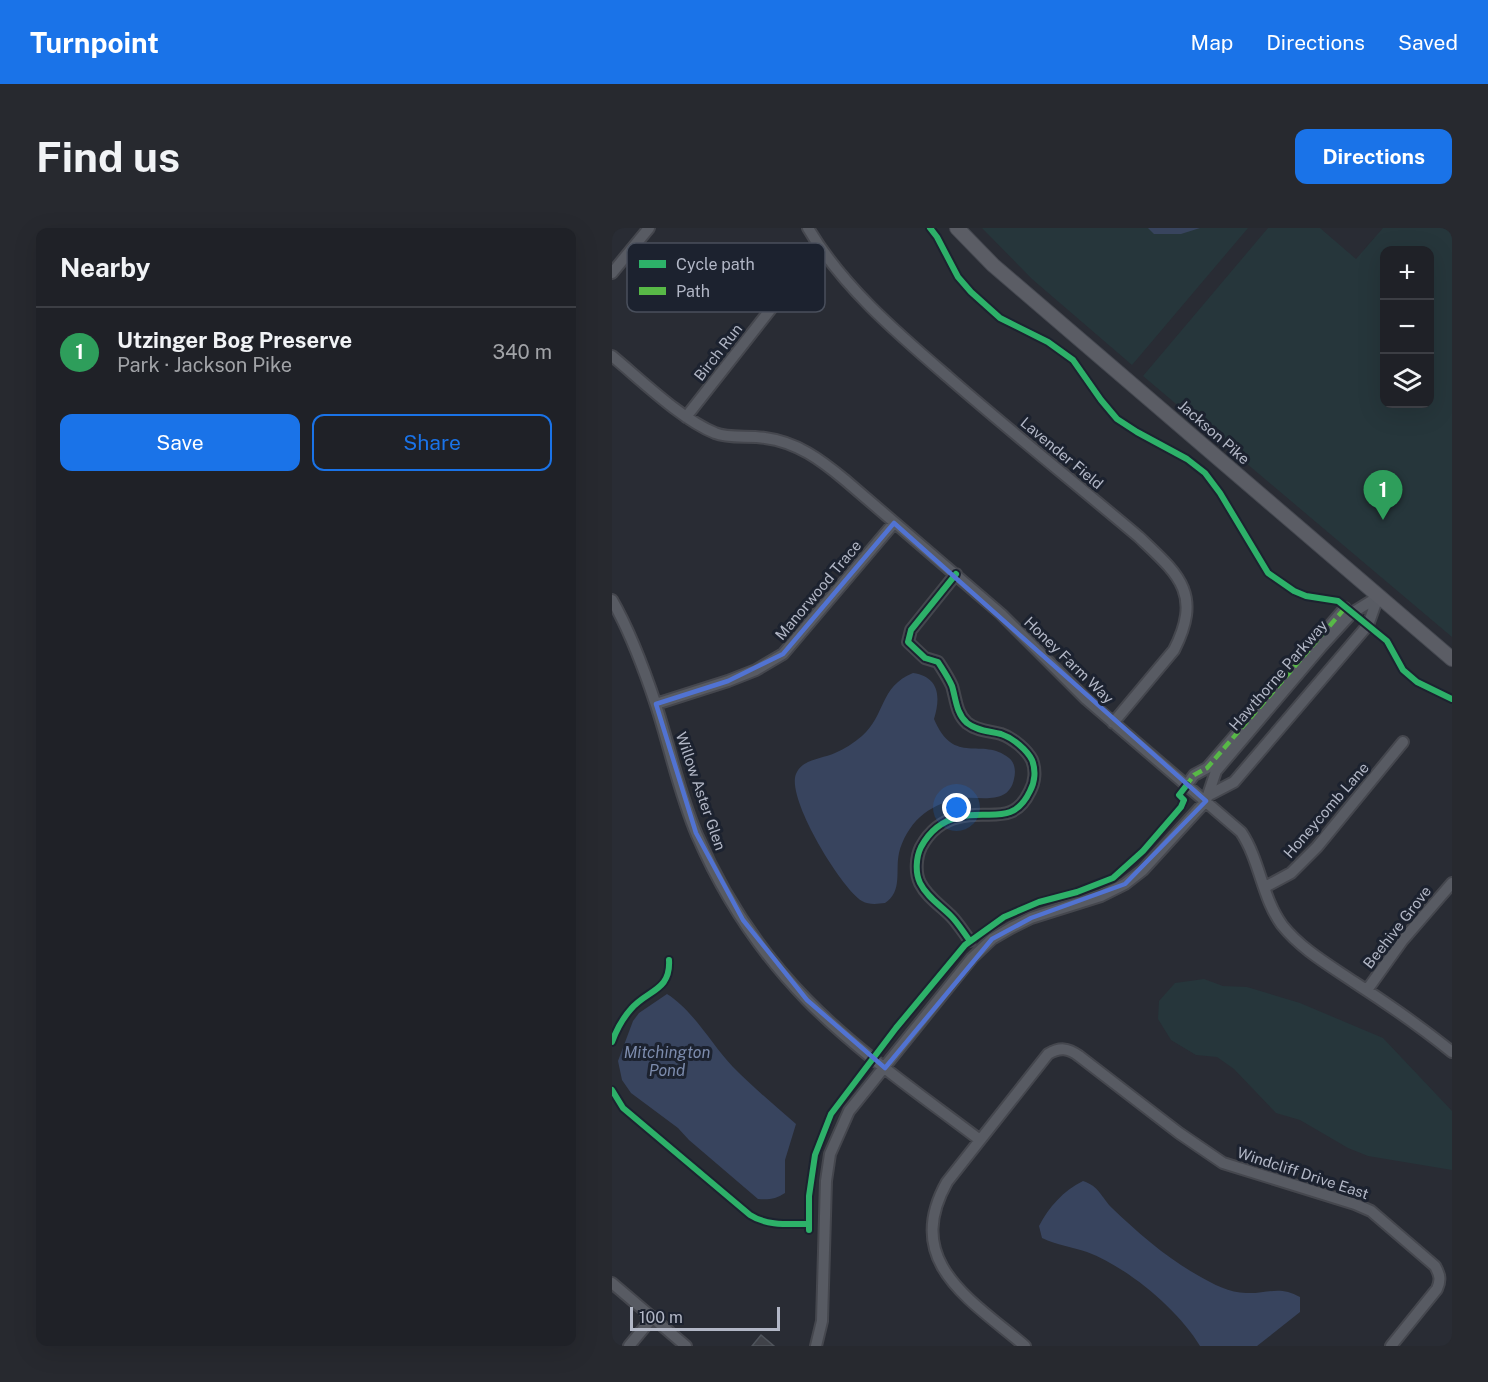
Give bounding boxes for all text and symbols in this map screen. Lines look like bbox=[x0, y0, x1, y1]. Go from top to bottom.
text: Turnpoint bbox=[30, 26, 159, 59]
text: Map bbox=[1191, 30, 1233, 55]
text: Directions bbox=[1266, 30, 1365, 55]
text: Saved bbox=[1398, 30, 1458, 55]
button: Directions bbox=[1295, 129, 1452, 184]
text: Find us bbox=[36, 132, 180, 181]
legend bbox=[627, 243, 825, 312]
map controls bbox=[1380, 246, 1434, 408]
button: + bbox=[1380, 246, 1434, 300]
text: Nearby bbox=[60, 252, 150, 283]
text: Cycle path bbox=[676, 255, 755, 274]
text: Path bbox=[676, 282, 710, 301]
button: − bbox=[1380, 300, 1434, 354]
street label: Birch Run bbox=[691, 320, 745, 384]
text: Utzinger Bog Preserve bbox=[117, 327, 352, 353]
text: 1 bbox=[75, 340, 84, 364]
text: 340 m bbox=[492, 340, 552, 364]
text: Park · Jackson Pike bbox=[117, 353, 292, 377]
button: layers bbox=[1380, 354, 1434, 408]
street label: Jackson Pike bbox=[1175, 396, 1253, 468]
button: Save bbox=[60, 414, 300, 471]
button: Share bbox=[312, 414, 552, 471]
street label: Lavender Field bbox=[1017, 414, 1107, 492]
pin: 1 bbox=[1364, 470, 1402, 520]
street label: Manorwood Trace bbox=[771, 537, 865, 643]
street label: Honey Farm Way bbox=[1021, 613, 1117, 707]
street label: Hawthorne Parkway bbox=[1225, 616, 1331, 734]
street label: Willow Aster Glen bbox=[673, 730, 729, 852]
street label: Honeycomb Lane bbox=[1280, 759, 1372, 861]
your location bbox=[942, 793, 971, 822]
street label: Beehive Grove bbox=[1360, 882, 1434, 972]
water label: Mitchington Pond bbox=[624, 1043, 710, 1080]
street label: Windcliff Drive East bbox=[1235, 1144, 1371, 1202]
scale bar bbox=[630, 1304, 780, 1332]
text: 100 m bbox=[639, 1308, 683, 1327]

